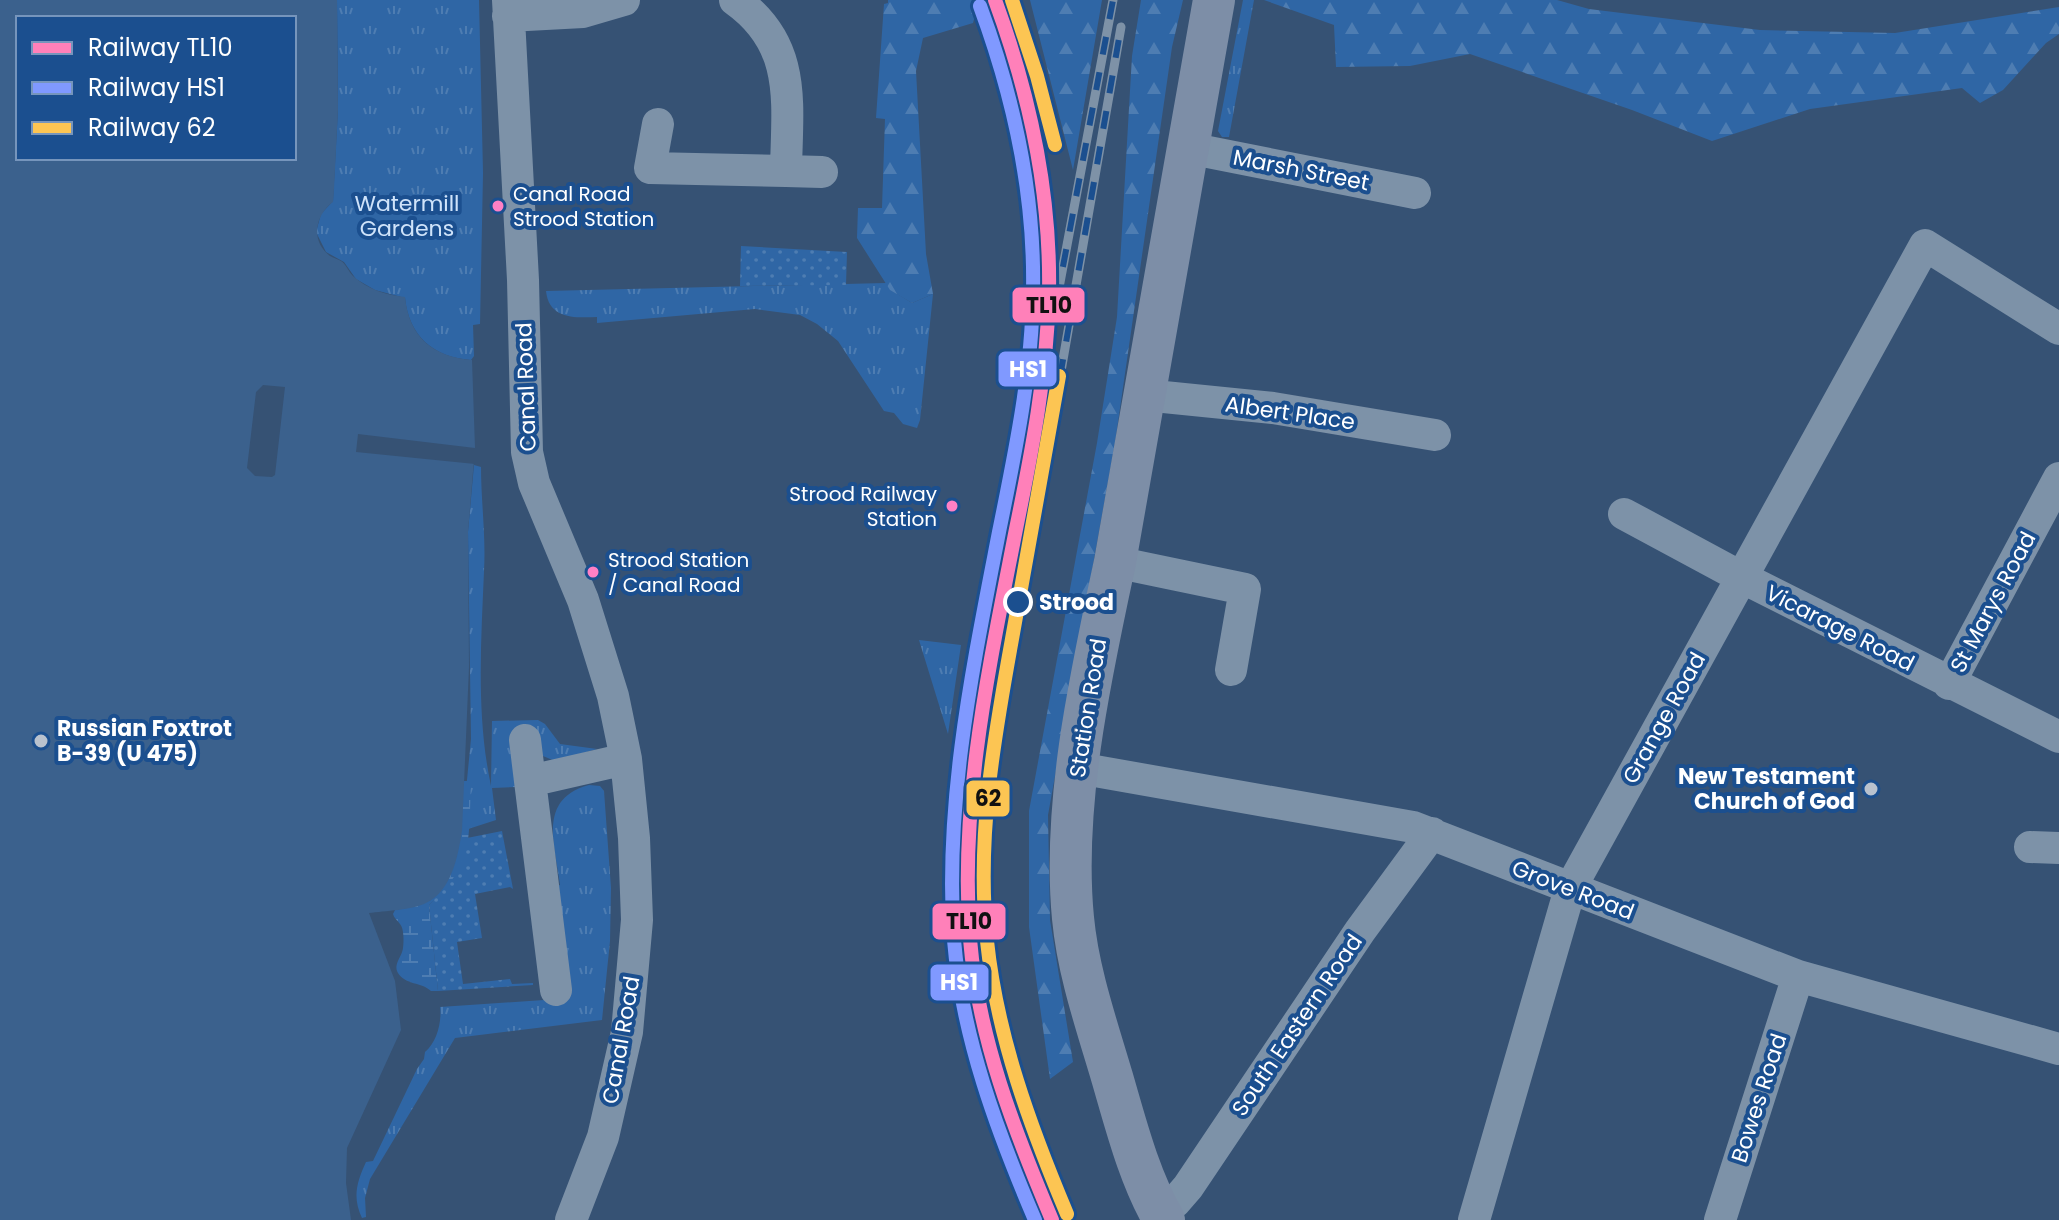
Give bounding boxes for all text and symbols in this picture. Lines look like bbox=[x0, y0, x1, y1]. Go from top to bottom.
legend bbox=[16, 16, 296, 160]
text: Railway TL10 bbox=[88, 31, 233, 64]
text: Railway HS1 bbox=[88, 71, 225, 104]
text: Railway 62 bbox=[88, 111, 216, 144]
street label: Marsh Street bbox=[1230, 142, 1372, 198]
place label: Canal Road Strood Station bbox=[513, 180, 654, 233]
park label: Watermill Gardens bbox=[354, 188, 460, 244]
marker: Canal Road Strood Station bbox=[490, 198, 506, 214]
line badge: TL10 bbox=[1011, 286, 1086, 324]
text: TL10 bbox=[1026, 290, 1072, 321]
street label: Canal Road bbox=[508, 322, 544, 452]
line badge: HS1 bbox=[997, 350, 1058, 388]
text: HS1 bbox=[1009, 354, 1047, 385]
street label: Albert Place bbox=[1223, 389, 1357, 437]
place label: Strood Railway Station bbox=[789, 480, 937, 533]
marker: Strood Railway Station bbox=[944, 498, 960, 514]
street label: St Marys Road bbox=[1943, 526, 2043, 678]
place label: Strood Station / Canal Road bbox=[608, 546, 749, 599]
marker: Strood Station / Canal Road bbox=[585, 564, 601, 580]
street label: Vicarage Road bbox=[1760, 577, 1920, 679]
place label: Strood bbox=[1039, 587, 1114, 618]
marker: Strood bbox=[1004, 588, 1032, 616]
street label: Station Road bbox=[1062, 636, 1114, 780]
street label: Grange Road bbox=[1615, 647, 1713, 789]
place label: Russian Foxtrot B-39 (U 475) bbox=[57, 713, 232, 769]
marker: Russian Foxtrot B-39 (U 475) bbox=[32, 732, 50, 750]
place label: New Testament Church of God bbox=[1678, 761, 1855, 817]
line badge: 62 bbox=[965, 779, 1011, 818]
marker: New Testament Church of God bbox=[1862, 780, 1880, 798]
text: 62 bbox=[975, 783, 1001, 814]
street label: Grove Road bbox=[1507, 853, 1639, 927]
line badge: TL10 bbox=[931, 902, 1007, 941]
text: TL10 bbox=[946, 906, 992, 937]
street label: South Eastern Road bbox=[1224, 928, 1370, 1122]
line badge: HS1 bbox=[929, 963, 990, 1002]
text: HS1 bbox=[940, 967, 978, 998]
street label: Canal Road bbox=[595, 974, 647, 1106]
street label: Bowes Road bbox=[1724, 1030, 1794, 1166]

